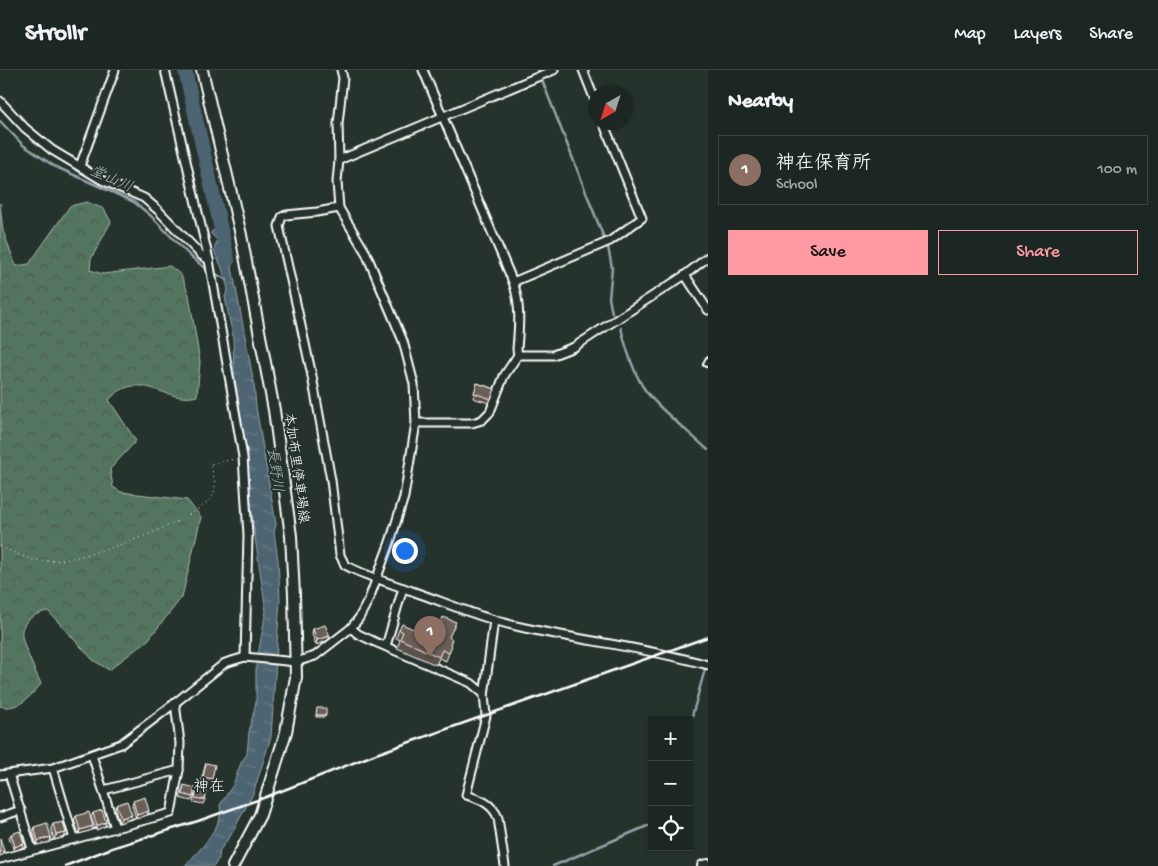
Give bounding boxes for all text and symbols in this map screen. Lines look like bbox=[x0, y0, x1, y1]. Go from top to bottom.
text: Strollr bbox=[25, 20, 86, 49]
text: Map bbox=[954, 24, 986, 45]
text: Layers bbox=[1014, 24, 1061, 45]
text: Share bbox=[1089, 24, 1133, 45]
north arrow bbox=[588, 85, 633, 130]
text: Nearby bbox=[728, 90, 793, 115]
text: 神在保育所 bbox=[776, 153, 871, 176]
text: 1 bbox=[742, 161, 748, 180]
text: 100 m bbox=[1097, 161, 1137, 180]
water label: 堂山川 bbox=[87, 162, 136, 197]
text: School bbox=[776, 176, 818, 195]
button: Save bbox=[728, 230, 928, 275]
button: Share bbox=[938, 230, 1138, 275]
street label: 本加布里停車場線 bbox=[279, 411, 311, 525]
water label: 長野川 bbox=[262, 446, 286, 494]
your location bbox=[392, 538, 418, 564]
pin: 1 bbox=[414, 616, 446, 657]
map controls bbox=[648, 716, 693, 851]
button: + bbox=[648, 716, 693, 761]
button: − bbox=[648, 761, 693, 806]
district label: 神在 bbox=[193, 778, 225, 798]
button: locate bbox=[648, 806, 693, 851]

